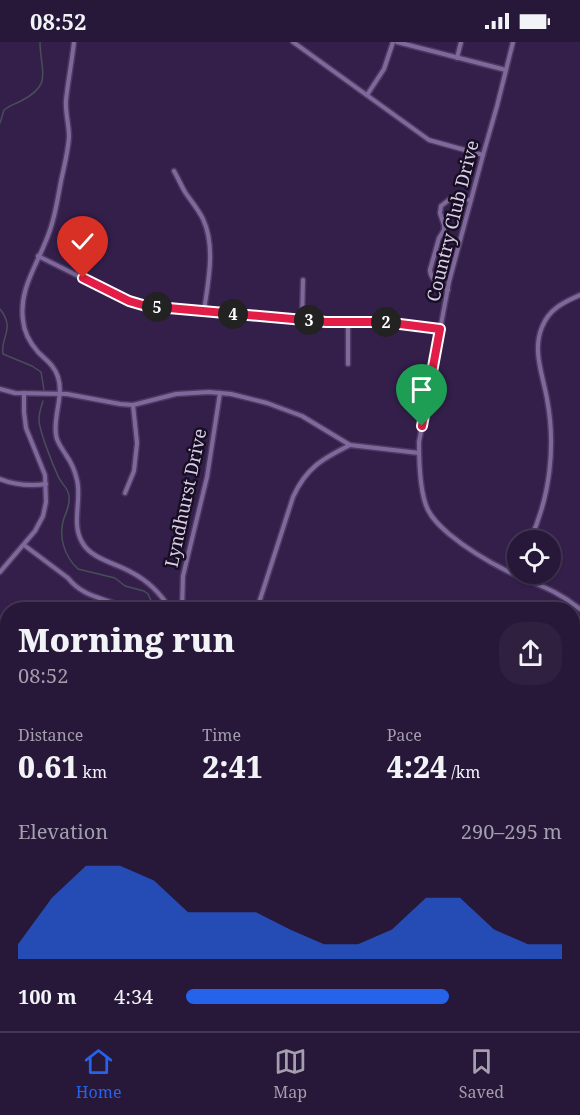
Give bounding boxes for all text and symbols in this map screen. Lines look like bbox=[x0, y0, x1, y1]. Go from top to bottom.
text: 08:52 bbox=[30, 6, 86, 36]
street label: Country Club Drive bbox=[420, 138, 484, 304]
pin bbox=[57, 216, 108, 278]
icon: check bbox=[66, 225, 99, 258]
pin: 5 bbox=[142, 292, 172, 322]
text: 5 bbox=[152, 296, 162, 318]
pin: 4 bbox=[218, 299, 248, 329]
text: 4 bbox=[228, 303, 238, 325]
pin: 3 bbox=[294, 305, 324, 335]
pin: 2 bbox=[371, 307, 401, 337]
text: 3 bbox=[304, 309, 314, 331]
text: 2 bbox=[381, 311, 391, 333]
pin bbox=[396, 364, 447, 426]
icon: arrive bbox=[405, 373, 438, 406]
street label: Lyndhurst Drive bbox=[159, 426, 211, 569]
map controls bbox=[507, 530, 561, 584]
button: locate bbox=[507, 530, 561, 584]
text: Morning run bbox=[18, 617, 235, 662]
button: share bbox=[499, 622, 562, 685]
text: 08:52 bbox=[18, 662, 68, 689]
text: Distance bbox=[18, 724, 83, 746]
text: Time bbox=[202, 724, 241, 746]
text: Pace bbox=[387, 724, 422, 746]
text: 0.61 bbox=[18, 746, 78, 787]
text: 2:41 bbox=[202, 746, 263, 787]
text: 4:24 bbox=[387, 746, 447, 787]
text: km bbox=[78, 761, 107, 783]
text: /km bbox=[447, 761, 480, 783]
text: Elevation bbox=[18, 818, 108, 845]
text: 290–295 m bbox=[461, 818, 562, 845]
text: 100 m bbox=[18, 983, 77, 1010]
text: 4:34 bbox=[114, 983, 153, 1010]
tab: Home bbox=[76, 1045, 121, 1103]
tab: Map bbox=[273, 1045, 307, 1103]
tab: Saved bbox=[459, 1045, 504, 1103]

